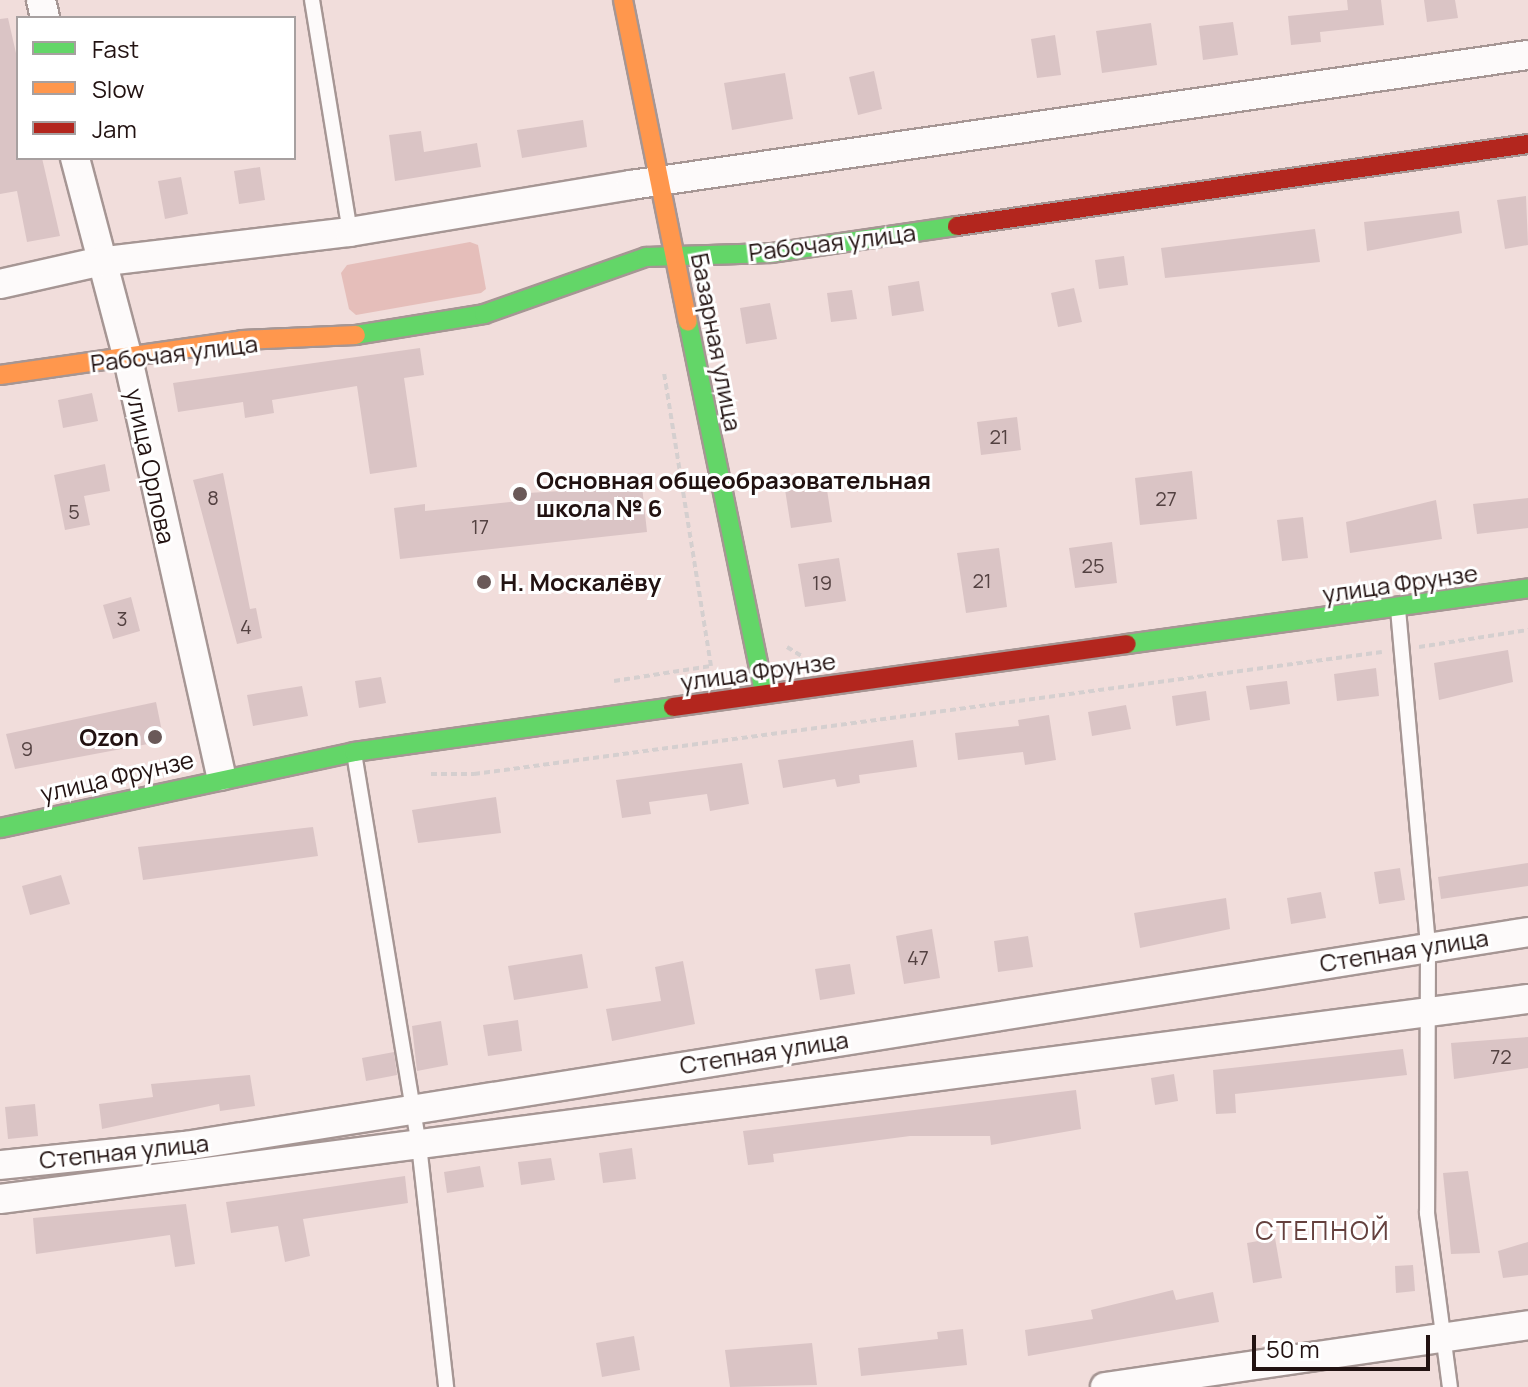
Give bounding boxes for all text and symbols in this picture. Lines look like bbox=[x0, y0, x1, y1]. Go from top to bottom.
legend bbox=[16, 16, 296, 160]
text: Fast bbox=[92, 32, 139, 65]
text: Slow bbox=[92, 72, 145, 105]
text: Jam bbox=[92, 112, 137, 145]
street label: Рабочая улица bbox=[747, 217, 917, 267]
street label: Базарная улица bbox=[686, 250, 748, 434]
street label: Рабочая улица bbox=[89, 328, 259, 378]
street label: улица Орлова bbox=[120, 386, 182, 546]
house number: 21 bbox=[989, 424, 1009, 448]
place label: Основная общеобразовательная школа № 6 bbox=[536, 466, 931, 522]
house number: 8 bbox=[207, 485, 219, 509]
marker: Основная общеобразовательная школа № 6 bbox=[511, 485, 529, 503]
house number: 27 bbox=[1155, 486, 1177, 510]
house number: 5 bbox=[68, 499, 80, 523]
house number: 17 bbox=[471, 514, 489, 538]
house number: 25 bbox=[1082, 553, 1104, 577]
street label: улица Фрунзе bbox=[1321, 558, 1479, 608]
place label: Н. Москалёву bbox=[500, 568, 661, 596]
house number: 21 bbox=[972, 568, 992, 592]
house number: 19 bbox=[812, 570, 832, 594]
marker: Н. Москалёву bbox=[475, 573, 493, 591]
house number: 3 bbox=[116, 606, 128, 630]
house number: 4 bbox=[240, 614, 252, 638]
street label: улица Фрунзе bbox=[679, 646, 837, 696]
place label: Ozon bbox=[79, 723, 139, 751]
marker: Ozon bbox=[146, 728, 164, 746]
house number: 9 bbox=[21, 736, 33, 760]
street label: улица Фрунзе bbox=[38, 744, 196, 808]
street label: Степная улица bbox=[1318, 922, 1490, 978]
house number: 47 bbox=[907, 945, 929, 969]
street label: Степная улица bbox=[678, 1024, 850, 1080]
house number: 72 bbox=[1490, 1044, 1512, 1068]
street label: Степная улица bbox=[38, 1128, 210, 1174]
district label: СТЕПНОЙ bbox=[1255, 1215, 1391, 1247]
scale bar bbox=[1256, 1319, 1434, 1369]
text: 50 m bbox=[1266, 1332, 1320, 1365]

